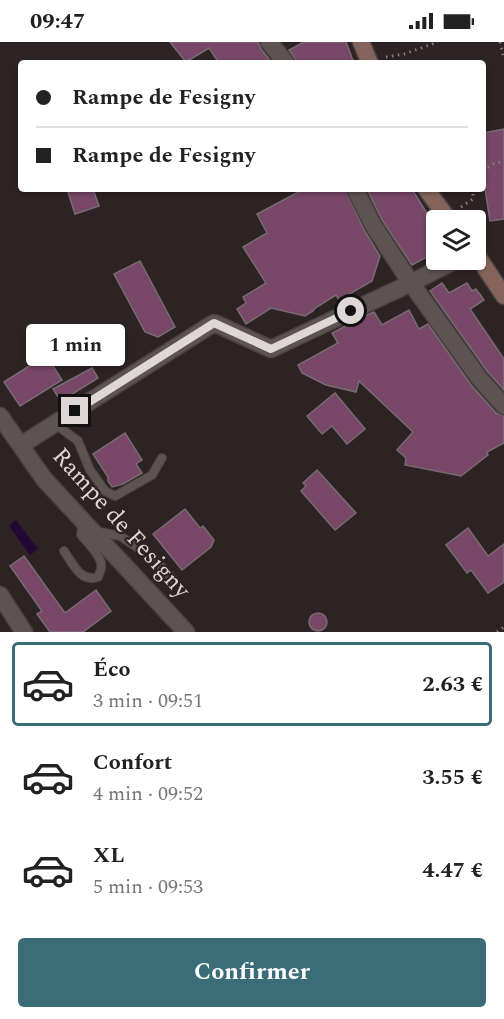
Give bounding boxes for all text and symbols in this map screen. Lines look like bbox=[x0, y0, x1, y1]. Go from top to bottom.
text: 09:47 bbox=[30, 5, 85, 38]
text: Rampe de Fesigny bbox=[72, 81, 255, 114]
text: Rampe de Fesigny bbox=[72, 139, 255, 172]
map controls bbox=[426, 210, 486, 270]
button: layers bbox=[426, 210, 486, 270]
route start bbox=[337, 297, 364, 324]
callout: 1 min bbox=[26, 324, 124, 366]
text: 1 min bbox=[49, 330, 102, 360]
route end bbox=[61, 397, 88, 424]
street label: Rampe de Fesigny bbox=[43, 439, 200, 608]
text: Éco bbox=[93, 653, 131, 686]
icon: car bbox=[21, 657, 75, 711]
text: 2.63 € bbox=[422, 668, 483, 701]
text: 3 min · 09:51 bbox=[93, 686, 203, 716]
text: Confort bbox=[93, 746, 172, 779]
icon: car bbox=[21, 750, 75, 804]
text: 3.55 € bbox=[422, 761, 483, 794]
text: 4 min · 09:52 bbox=[93, 779, 203, 809]
text: XL bbox=[93, 839, 124, 872]
icon: car bbox=[21, 843, 75, 897]
text: 4.47 € bbox=[422, 854, 483, 887]
text: 5 min · 09:53 bbox=[93, 872, 203, 902]
button: Confirmer bbox=[18, 938, 486, 1007]

